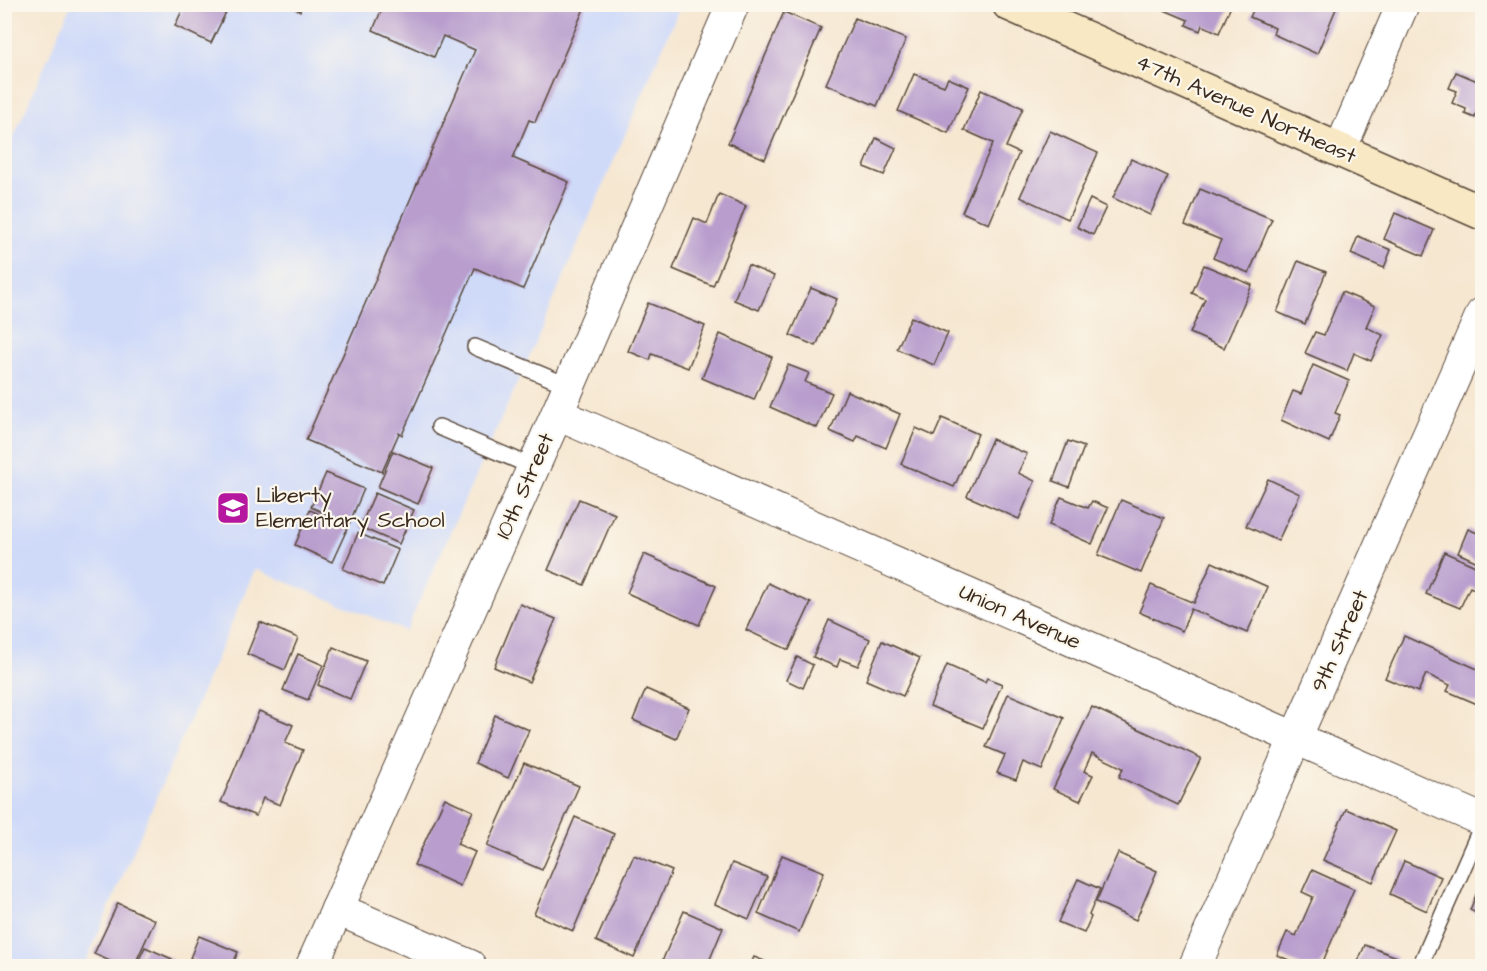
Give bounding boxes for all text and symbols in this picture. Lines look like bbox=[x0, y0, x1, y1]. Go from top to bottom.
street label: 47th Avenue Northeast bbox=[1131, 46, 1361, 172]
street label: 10th Street bbox=[488, 428, 562, 544]
place label: Liberty Elementary School bbox=[256, 480, 445, 537]
school or university icon: Liberty Elementary School bbox=[215, 490, 251, 526]
street label: Union Avenue bbox=[954, 576, 1086, 658]
street label: 9th Street bbox=[1304, 585, 1376, 697]

